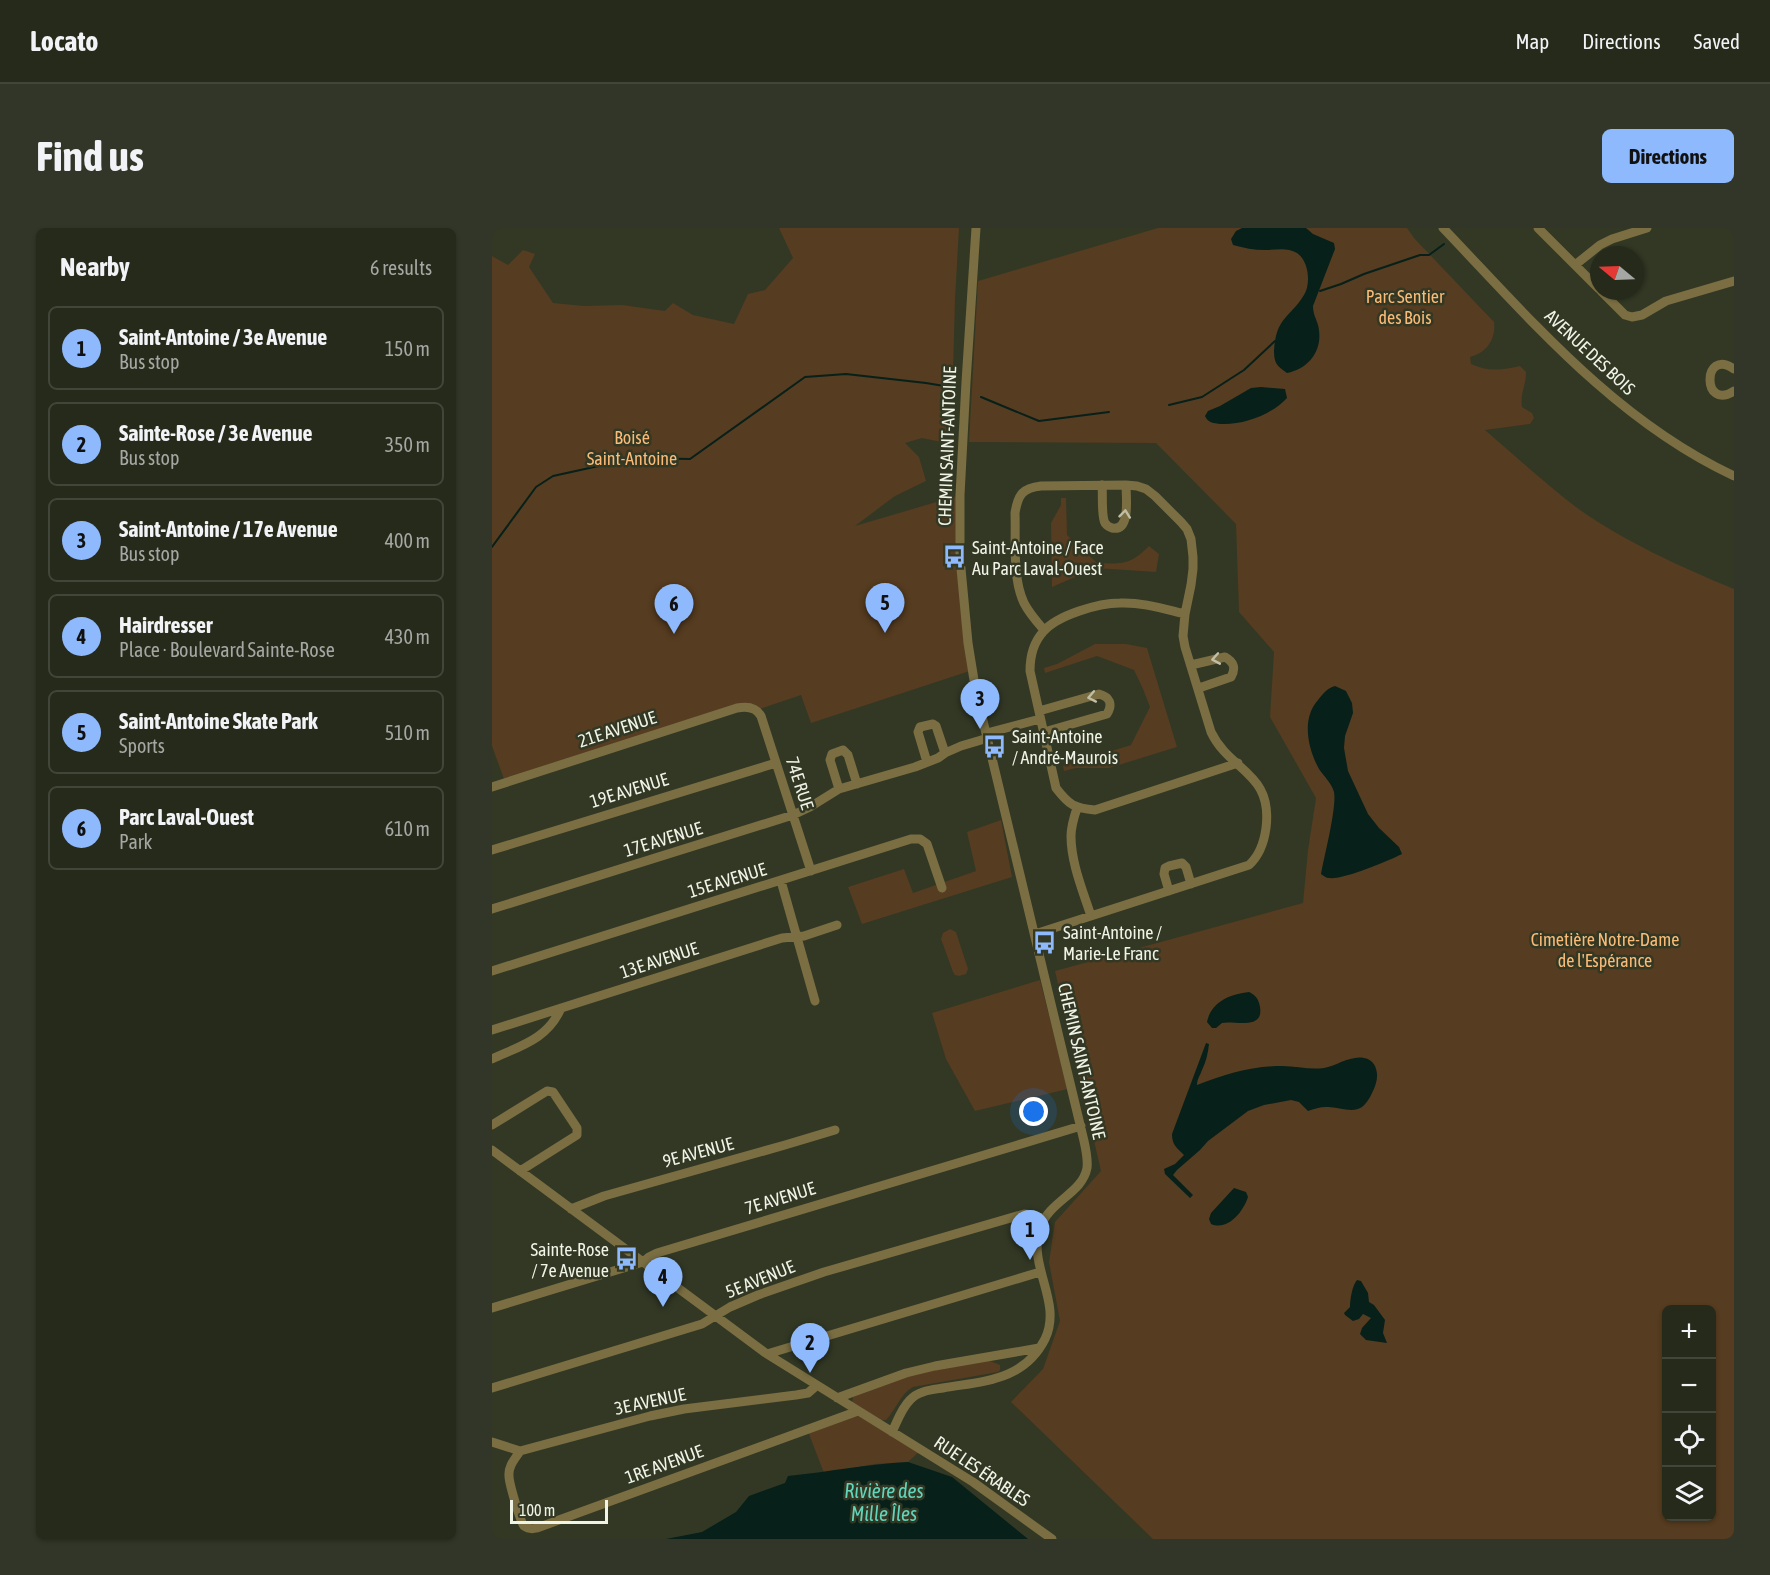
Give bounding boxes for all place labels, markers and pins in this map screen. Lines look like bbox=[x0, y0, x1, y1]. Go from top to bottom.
place label: Saint-Antoine / Face Au Parc Laval-Ouest bbox=[972, 537, 1104, 579]
bus stop icon: Saint-Antoine / Face Au Parc Laval-Ouest bbox=[941, 544, 967, 570]
pin: 6 bbox=[654, 584, 693, 634]
pin: 5 bbox=[866, 584, 904, 633]
pin: 3 bbox=[960, 680, 1000, 729]
place label: Saint-Antoine / André-Maurois bbox=[1012, 726, 1118, 768]
bus stop icon: Saint-Antoine / André-Maurois bbox=[981, 733, 1007, 759]
place label: Saint-Antoine / Marie-Le Franc bbox=[1063, 922, 1162, 964]
bus stop icon: Saint-Antoine / Marie-Le Franc bbox=[1032, 929, 1058, 955]
pin: 1 bbox=[1010, 1210, 1050, 1260]
place label: Sainte-Rose / 7e Avenue bbox=[531, 1239, 609, 1281]
bus stop icon: Sainte-Rose / 7e Avenue bbox=[614, 1246, 640, 1272]
pin: 4 bbox=[644, 1258, 682, 1307]
pin: 2 bbox=[790, 1324, 830, 1373]

